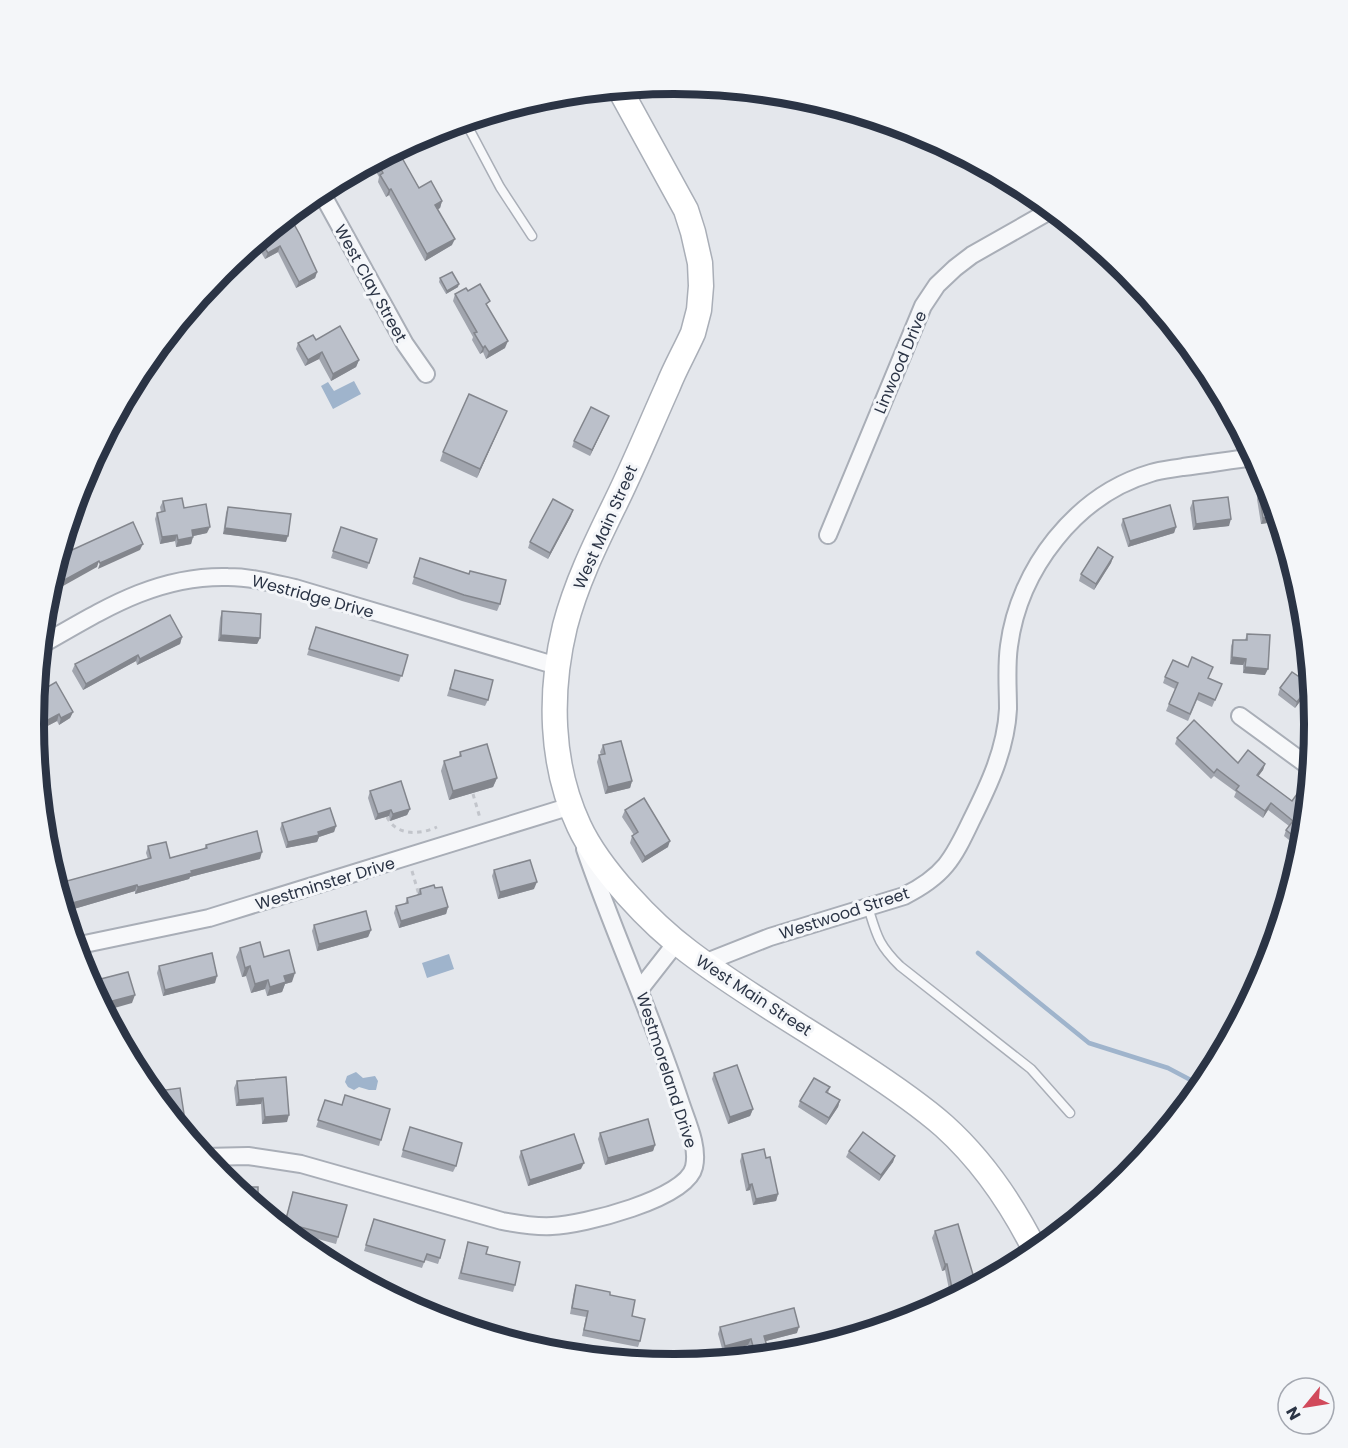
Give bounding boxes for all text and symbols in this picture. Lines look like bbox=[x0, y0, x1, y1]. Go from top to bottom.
street label: West Clay Street bbox=[329, 220, 413, 346]
street label: Linwood Drive bbox=[868, 307, 933, 417]
street label: West Main Street bbox=[568, 461, 643, 593]
street label: Westridge Drive bbox=[249, 569, 377, 624]
street label: Westminster Drive bbox=[253, 851, 398, 916]
street label: Westwood Street bbox=[776, 882, 912, 945]
street label: West Main Street bbox=[691, 949, 816, 1042]
street label: Westmoreland Drive bbox=[630, 989, 703, 1151]
north arrow bbox=[1276, 1376, 1336, 1436]
text: N bbox=[1280, 1402, 1306, 1424]

